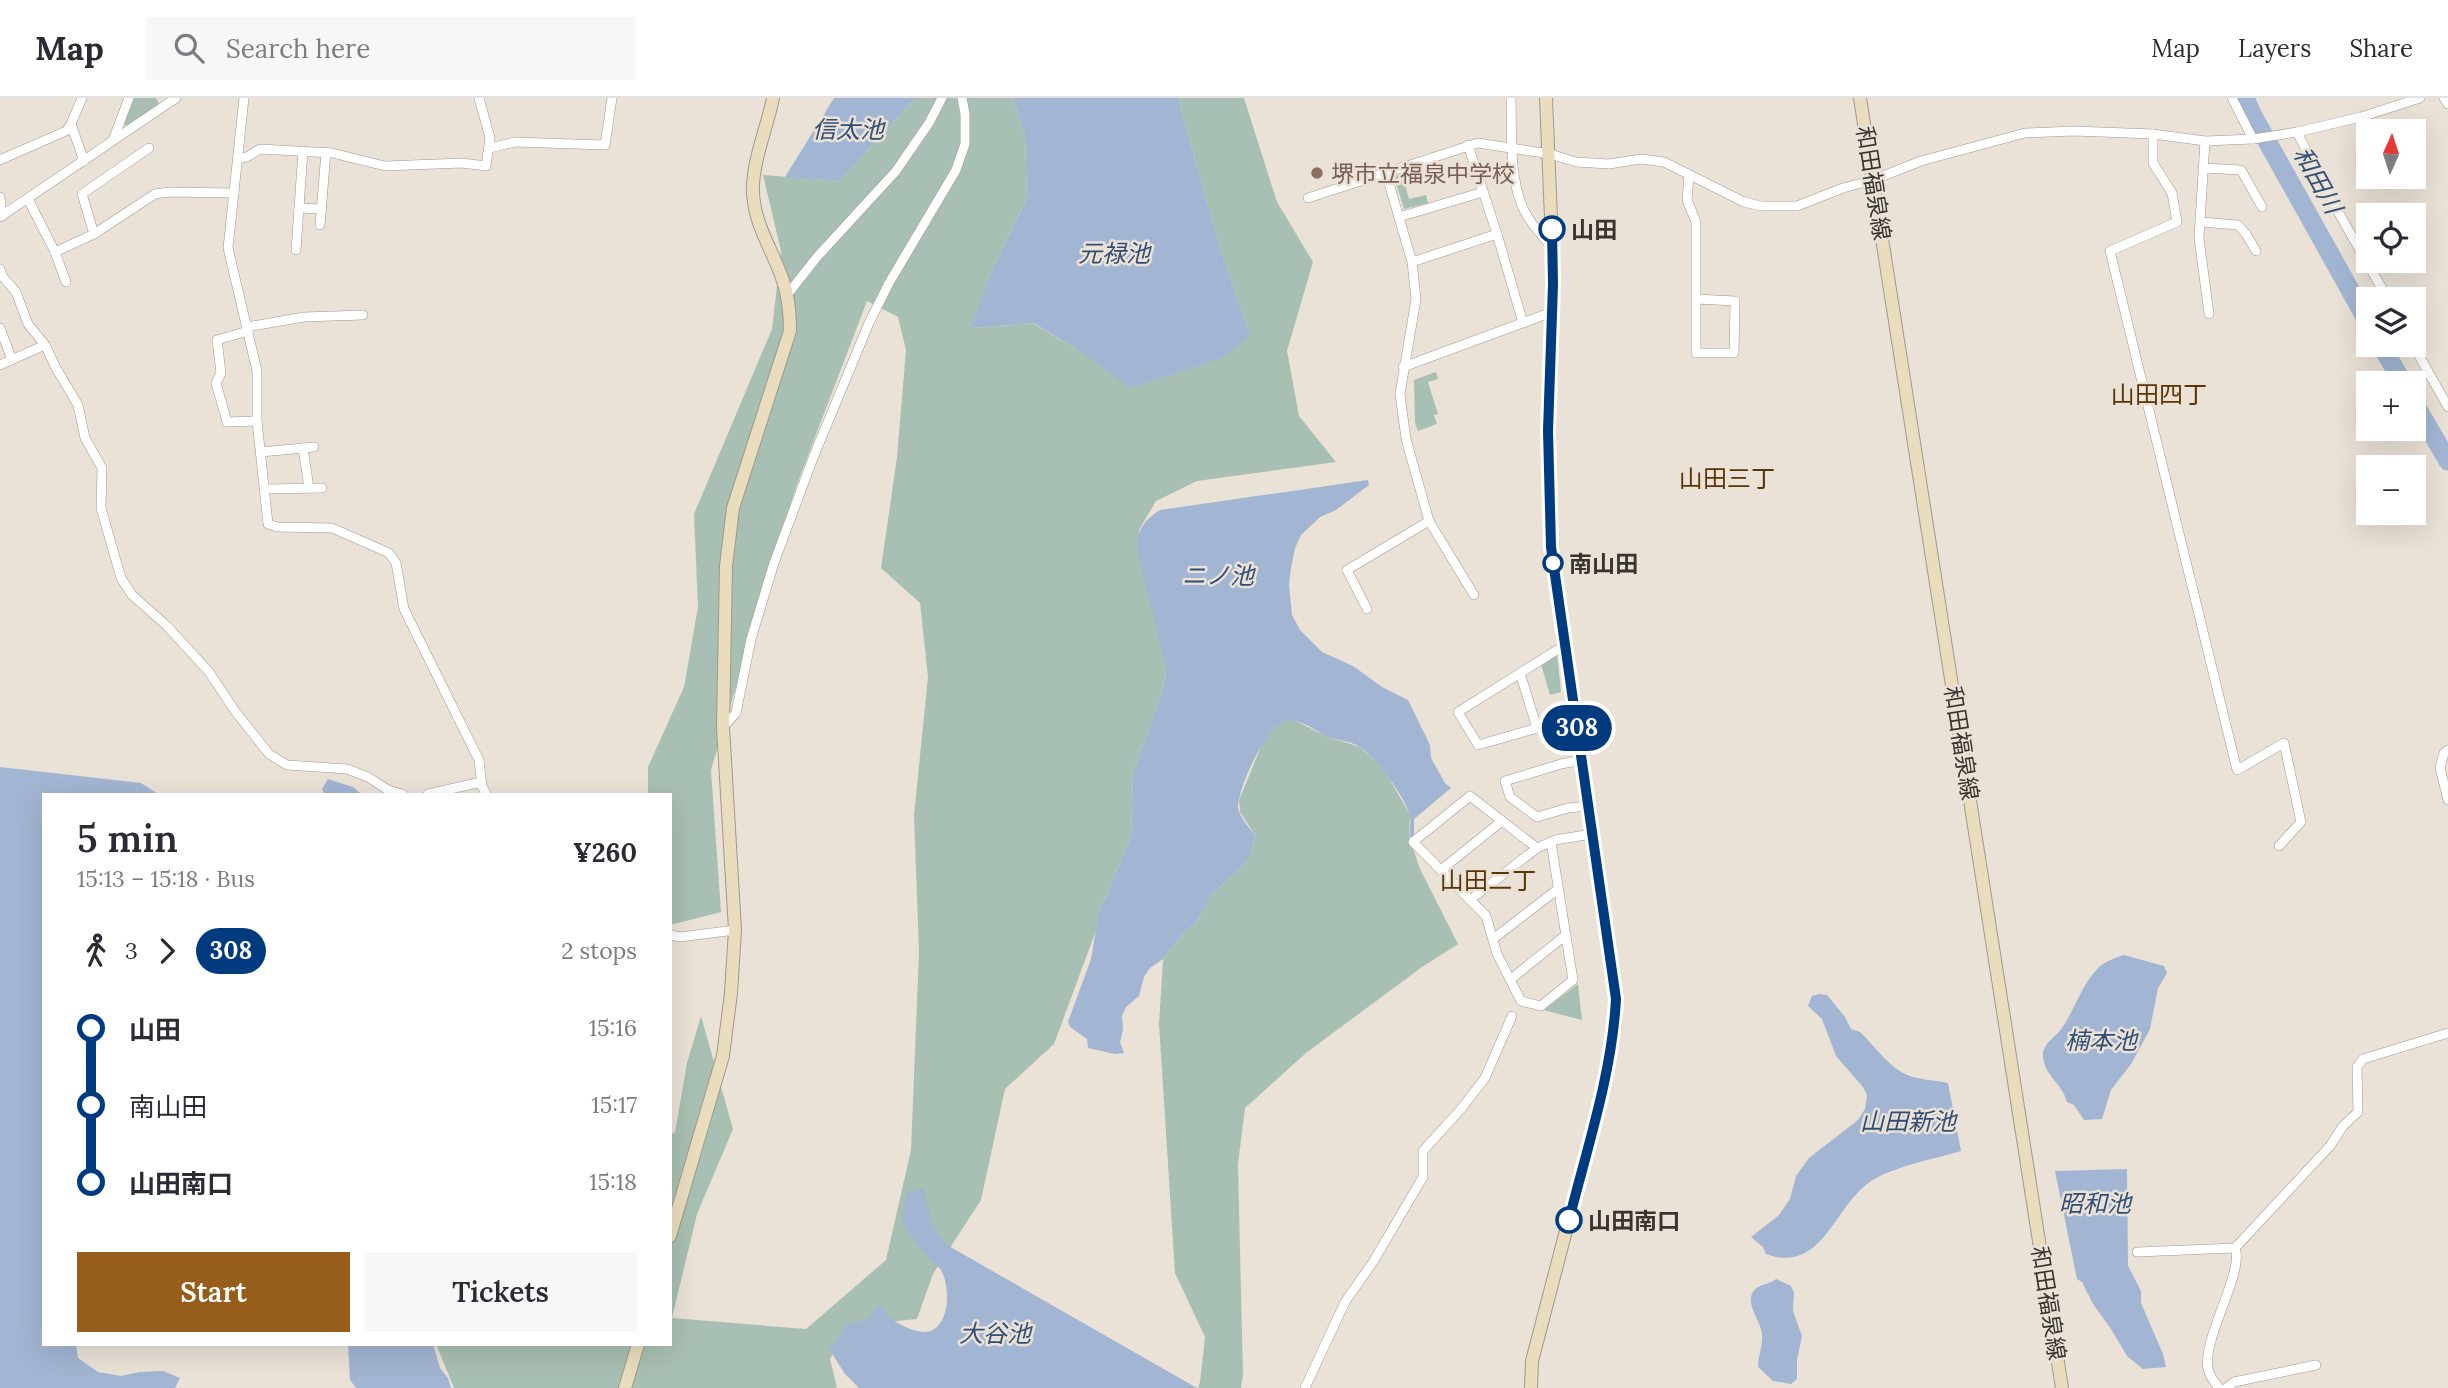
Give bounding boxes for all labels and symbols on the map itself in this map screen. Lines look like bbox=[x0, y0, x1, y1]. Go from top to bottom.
water label: 信太池 bbox=[812, 114, 886, 145]
north arrow bbox=[2356, 119, 2426, 189]
street label: 和田福泉線 bbox=[1851, 124, 1897, 242]
water label: 和田川 bbox=[2287, 141, 2350, 222]
place label: 堺市立福泉中学校 bbox=[1331, 159, 1515, 188]
marker: 堺市立福泉中学校 bbox=[1309, 165, 1325, 181]
place label: 山田 bbox=[1571, 215, 1617, 244]
marker: 山田 bbox=[1539, 216, 1565, 242]
water label: 元禄池 bbox=[1078, 238, 1152, 269]
district label: 山田四丁 bbox=[2111, 379, 2207, 410]
district label: 山田三丁 bbox=[1679, 463, 1775, 494]
place label: 南山田 bbox=[1569, 549, 1638, 578]
marker: 南山田 bbox=[1543, 553, 1563, 573]
water label: ニノ池 bbox=[1182, 560, 1256, 591]
street label: 和田福泉線 bbox=[1939, 684, 1985, 802]
line badge: 308 bbox=[1537, 705, 1617, 751]
district label: 山田二丁 bbox=[1440, 865, 1536, 896]
water label: 楠本池 bbox=[2065, 1025, 2139, 1056]
water label: 山田新池 bbox=[1860, 1106, 1958, 1137]
water label: 昭和池 bbox=[2059, 1188, 2133, 1219]
place label: 山田南口 bbox=[1588, 1206, 1680, 1235]
marker: 山田南口 bbox=[1556, 1207, 1582, 1233]
street label: 和田福泉線 bbox=[2026, 1244, 2072, 1362]
water label: 大谷池 bbox=[959, 1318, 1033, 1349]

